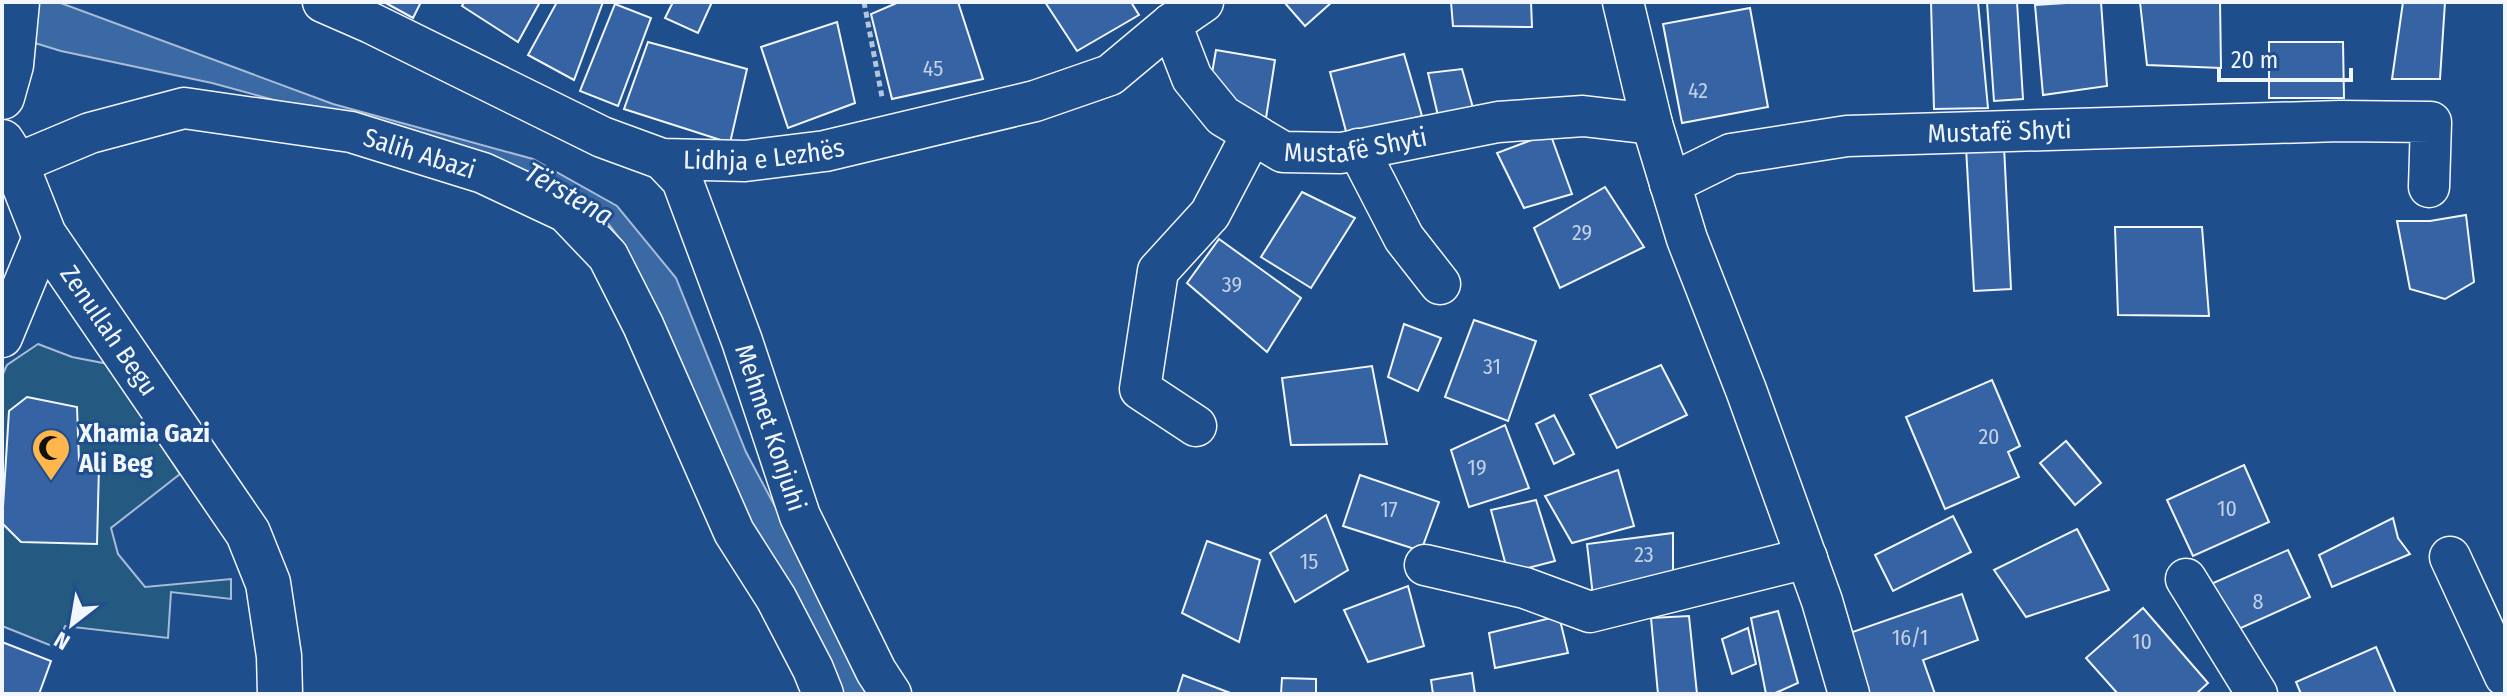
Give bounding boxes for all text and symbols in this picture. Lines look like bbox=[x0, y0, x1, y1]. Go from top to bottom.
scale bar bbox=[2219, 32, 2351, 82]
text: 20 m bbox=[2231, 46, 2278, 74]
house number: 45 bbox=[923, 55, 943, 82]
house number: 42 bbox=[1688, 77, 1708, 104]
street label: Mustafë Shyti bbox=[1927, 114, 2072, 149]
street label: Salih Abazi bbox=[360, 121, 479, 185]
street label: Mustafë Shyti bbox=[1284, 121, 1429, 169]
street label: Lidhja e Lezhës bbox=[683, 131, 847, 177]
water label: Tërstena bbox=[519, 156, 619, 232]
house number: 29 bbox=[1572, 219, 1592, 246]
street label: Zenullah Begu bbox=[54, 259, 165, 401]
house number: 39 bbox=[1222, 271, 1242, 298]
street label: Mehmet Konjuhi bbox=[729, 340, 813, 515]
house number: 31 bbox=[1483, 353, 1501, 380]
place label: Xhamia Gazi Ali Beg bbox=[78, 418, 210, 479]
house number: 20 bbox=[1978, 423, 2000, 450]
mosque icon: Xhamia Gazi Ali Beg bbox=[30, 427, 72, 482]
house number: 19 bbox=[1467, 454, 1487, 481]
house number: 10 bbox=[2217, 495, 2237, 522]
house number: 17 bbox=[1380, 496, 1398, 523]
house number: 23 bbox=[1634, 541, 1654, 568]
house number: 15 bbox=[1300, 548, 1318, 575]
north arrow bbox=[32, 584, 112, 664]
house number: 8 bbox=[2252, 588, 2264, 615]
house number: 16/1 bbox=[1892, 624, 1928, 651]
text: N bbox=[49, 626, 75, 656]
house number: 10 bbox=[2132, 628, 2152, 655]

